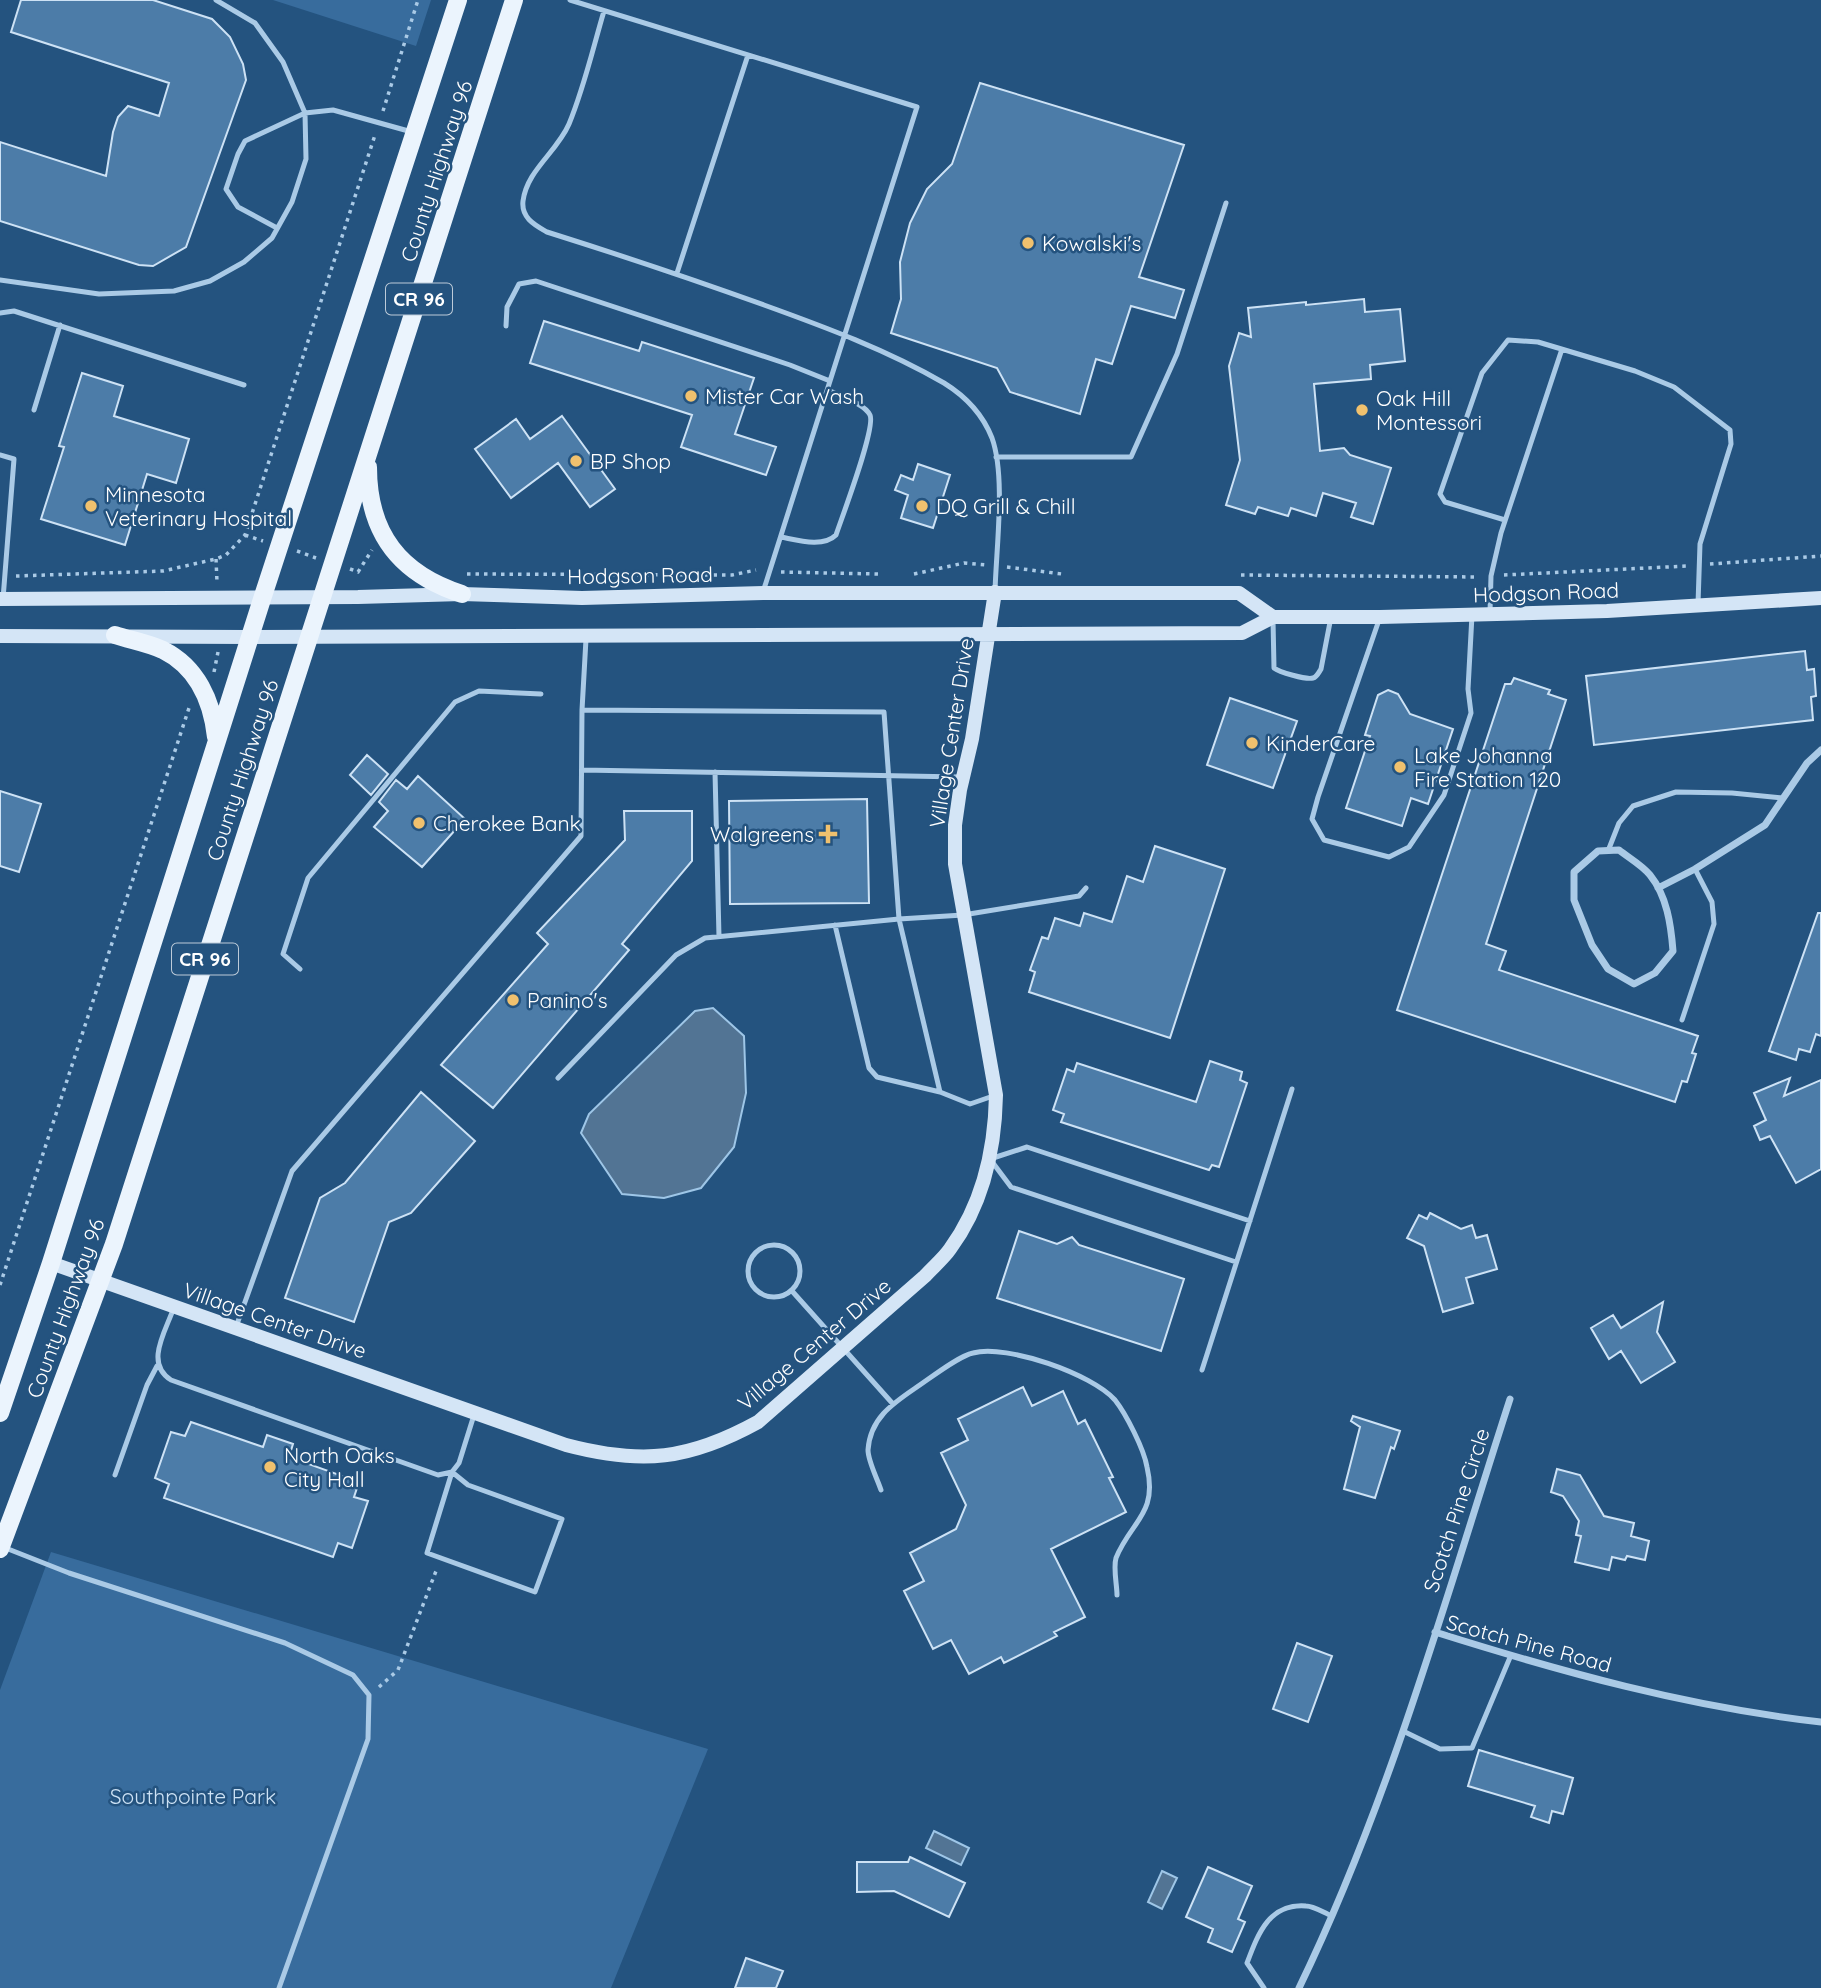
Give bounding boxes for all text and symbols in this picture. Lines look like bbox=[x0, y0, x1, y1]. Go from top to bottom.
street label: County Highway 96 bbox=[394, 77, 478, 265]
place label: Kowalski's bbox=[1042, 230, 1141, 256]
marker: Kowalski's bbox=[1020, 235, 1036, 251]
road number: CR 96 bbox=[386, 284, 452, 314]
place label: Mister Car Wash bbox=[705, 383, 864, 409]
place label: Oak Hill Montessori bbox=[1376, 385, 1482, 435]
marker: Mister Car Wash bbox=[683, 388, 699, 404]
marker: Oak Hill Montessori bbox=[1354, 402, 1370, 418]
place label: BP Shop bbox=[590, 448, 671, 474]
marker: BP Shop bbox=[568, 453, 584, 469]
place label: Minnesota Veterinary Hospital bbox=[105, 481, 292, 531]
place label: DQ Grill & Chill bbox=[936, 493, 1075, 519]
marker: Minnesota Veterinary Hospital bbox=[83, 498, 99, 514]
marker: DQ Grill & Chill bbox=[914, 498, 930, 514]
street label: Hodgson Road bbox=[567, 561, 713, 589]
street label: Hodgson Road bbox=[1473, 576, 1619, 608]
street label: Village Center Drive bbox=[923, 636, 979, 830]
street label: County Highway 96 bbox=[200, 676, 284, 864]
place label: KinderCare bbox=[1266, 730, 1375, 756]
marker: KinderCare bbox=[1244, 735, 1260, 751]
place label: Lake Johanna Fire Station 120 bbox=[1414, 742, 1561, 792]
marker: Lake Johanna Fire Station 120 bbox=[1392, 759, 1408, 775]
place label: Cherokee Bank bbox=[433, 810, 581, 836]
marker: Cherokee Bank bbox=[411, 815, 427, 831]
place label: Walgreens bbox=[710, 821, 814, 847]
marker: Walgreens bbox=[820, 826, 836, 842]
road number: CR 96 bbox=[172, 944, 238, 974]
place label: Panino's bbox=[527, 987, 608, 1013]
marker: Panino's bbox=[505, 992, 521, 1008]
street label: County Highway 96 bbox=[20, 1215, 110, 1401]
street label: Village Center Drive bbox=[732, 1272, 896, 1416]
street label: Village Center Drive bbox=[180, 1276, 370, 1364]
street label: Scotch Pine Circle bbox=[1417, 1425, 1495, 1595]
place label: North Oaks City Hall bbox=[284, 1442, 395, 1492]
marker: North Oaks City Hall bbox=[262, 1459, 278, 1475]
street label: Scotch Pine Road bbox=[1444, 1608, 1614, 1678]
park label: Southpointe Park bbox=[110, 1783, 276, 1809]

